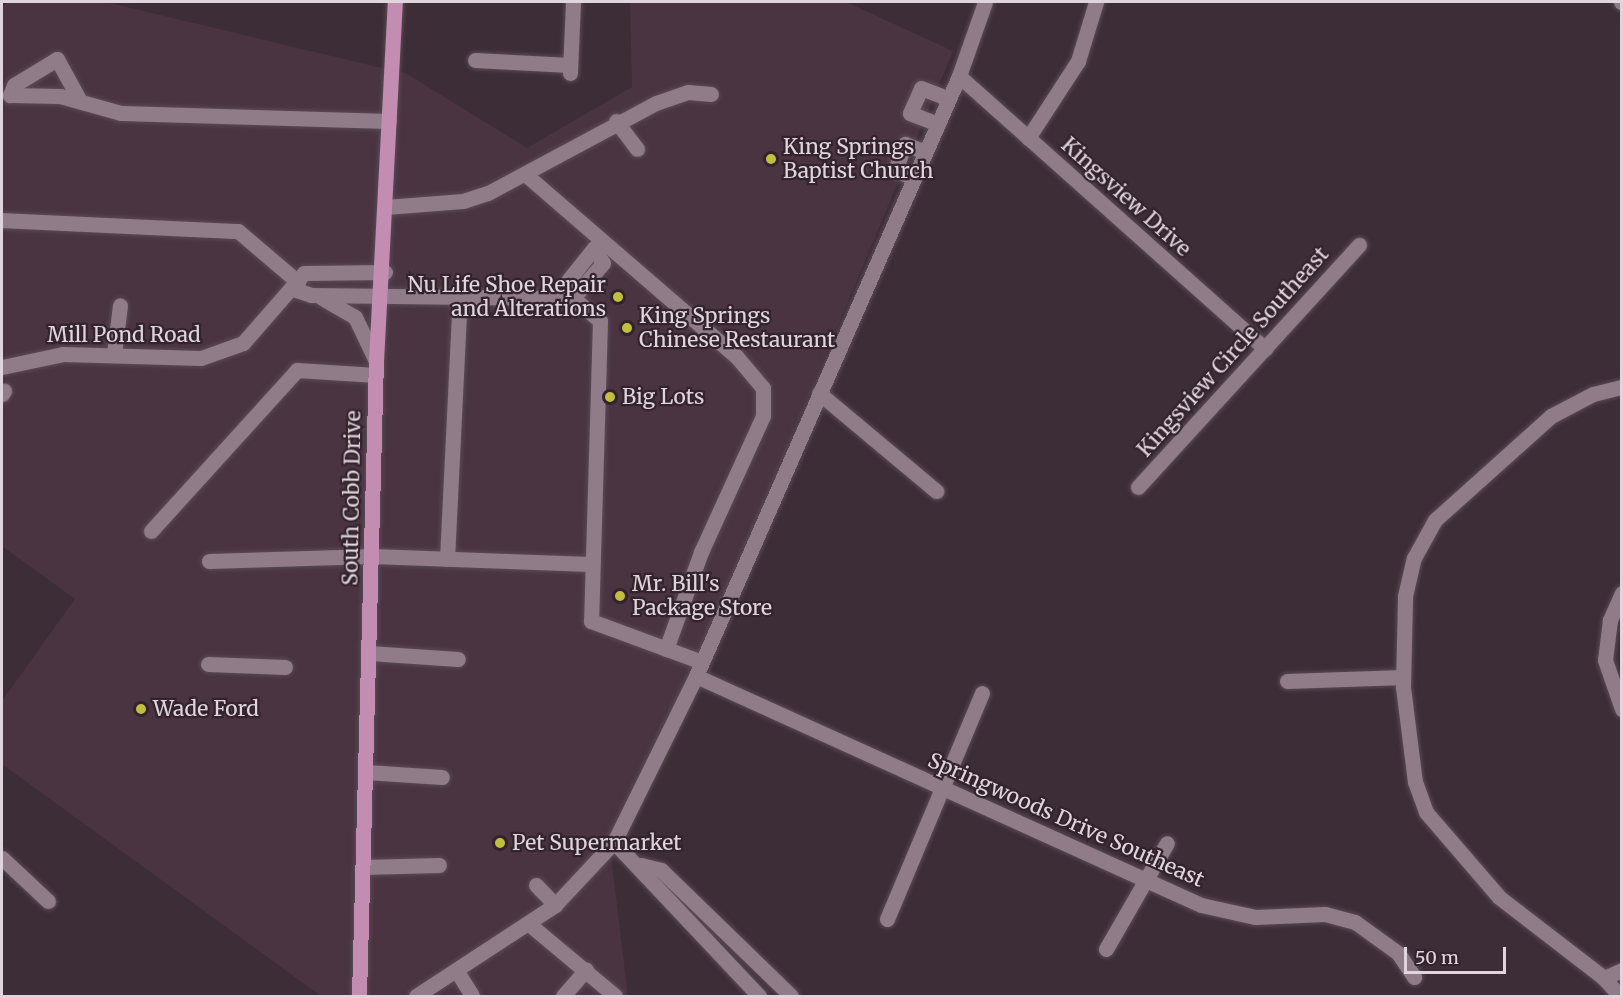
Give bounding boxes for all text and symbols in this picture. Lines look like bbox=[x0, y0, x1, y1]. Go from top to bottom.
street label: Kingsview Drive bbox=[1056, 132, 1196, 262]
place label: King Springs Baptist Church bbox=[783, 134, 933, 184]
marker: King Springs Baptist Church bbox=[764, 152, 778, 166]
street label: Kingsview Circle Southeast bbox=[1132, 242, 1334, 462]
place label: Nu Life Shoe Repair and Alterations bbox=[408, 272, 606, 322]
marker: Nu Life Shoe Repair and Alterations bbox=[611, 290, 625, 304]
place label: King Springs Chinese Restaurant bbox=[639, 303, 835, 353]
marker: King Springs Chinese Restaurant bbox=[620, 321, 634, 335]
street label: Mill Pond Road bbox=[47, 322, 201, 348]
place label: Big Lots bbox=[622, 384, 704, 410]
marker: Big Lots bbox=[603, 390, 617, 404]
street label: South Cobb Drive bbox=[338, 410, 366, 586]
place label: Mr. Bill's Package Store bbox=[632, 571, 772, 621]
marker: Mr. Bill's Package Store bbox=[613, 589, 627, 603]
place label: Wade Ford bbox=[153, 696, 259, 722]
marker: Wade Ford bbox=[134, 702, 148, 716]
street label: Springwoods Drive Southeast bbox=[924, 748, 1208, 892]
place label: Pet Supermarket bbox=[512, 830, 681, 856]
marker: Pet Supermarket bbox=[493, 836, 507, 850]
scale bar bbox=[1407, 935, 1509, 973]
text: 50 m bbox=[1415, 946, 1459, 969]

